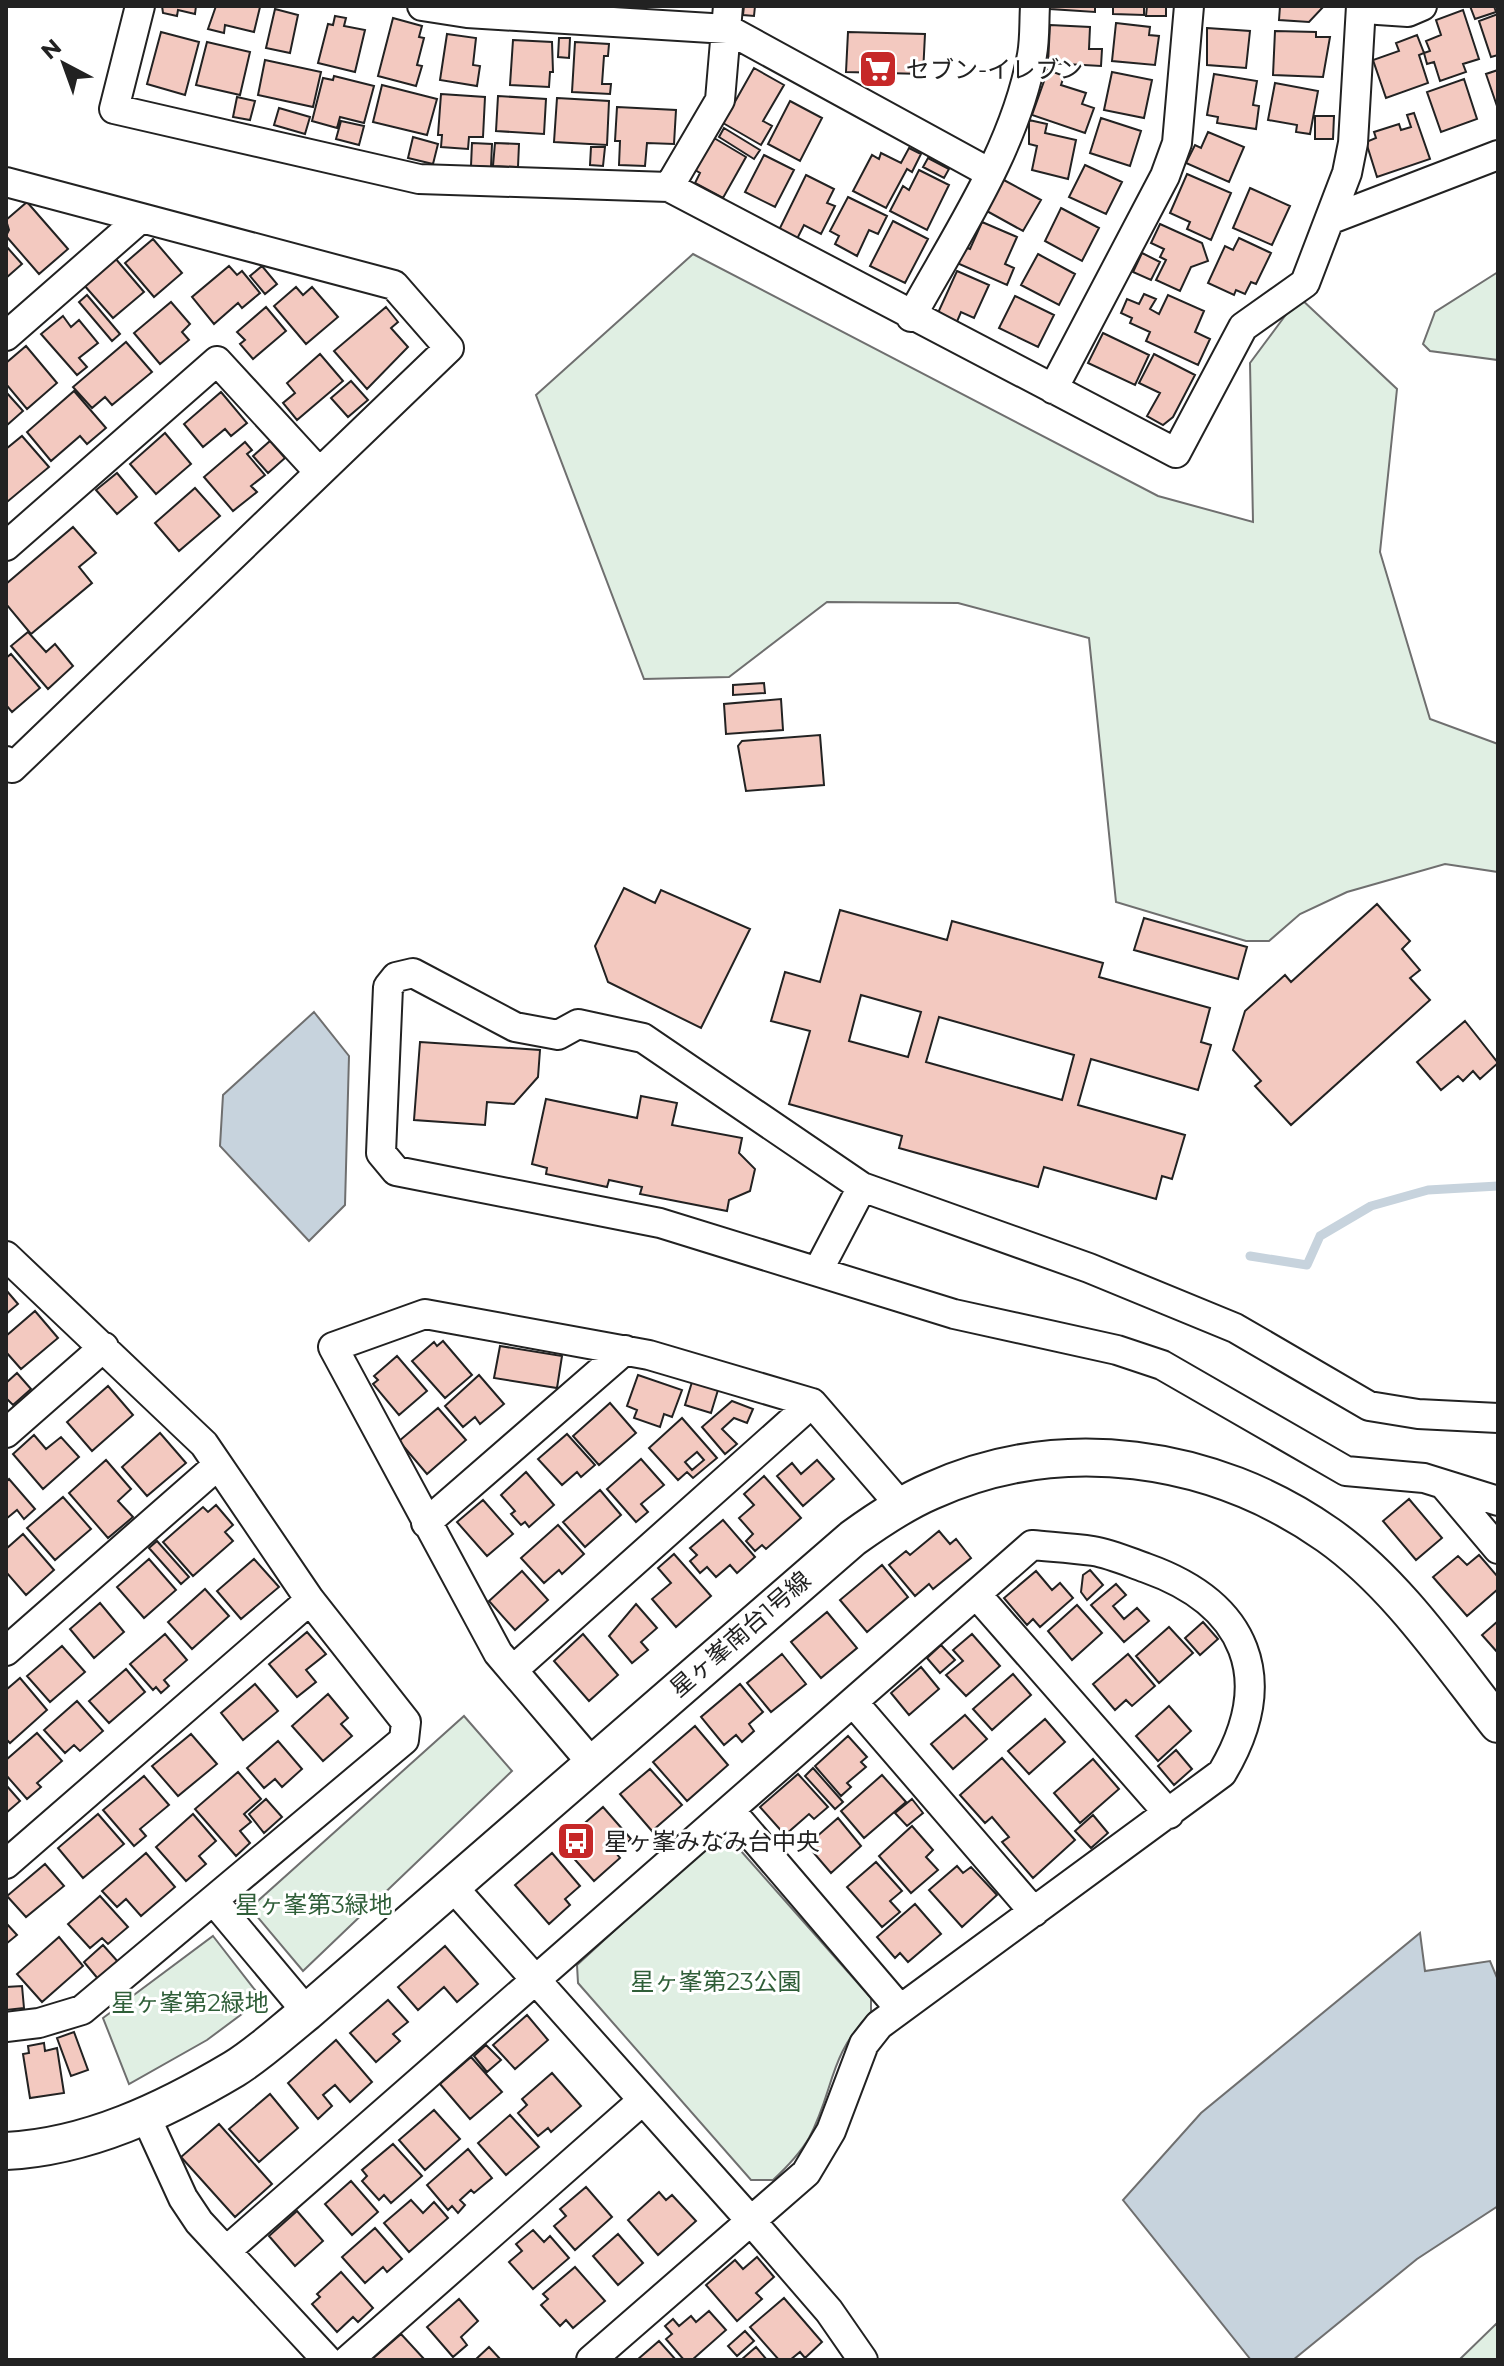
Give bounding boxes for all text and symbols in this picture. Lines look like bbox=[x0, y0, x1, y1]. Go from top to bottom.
north arrow bbox=[24, 24, 104, 104]
text: N bbox=[36, 33, 67, 65]
supermarket icon: セブン-イレブン bbox=[857, 48, 899, 90]
place label: セブン-イレブン bbox=[906, 55, 1083, 84]
street label: 星ヶ峯南台1号線 bbox=[664, 1565, 816, 1703]
bus stop icon: 星ヶ峯みなみ台中央 bbox=[555, 1820, 597, 1862]
place label: 星ヶ峯みなみ台中央 bbox=[604, 1827, 820, 1856]
park label: 星ヶ峯第3緑地 bbox=[235, 1890, 393, 1919]
park label: 星ヶ峯第23公園 bbox=[630, 1967, 802, 1996]
park label: 星ヶ峯第2緑地 bbox=[111, 1988, 269, 2017]

